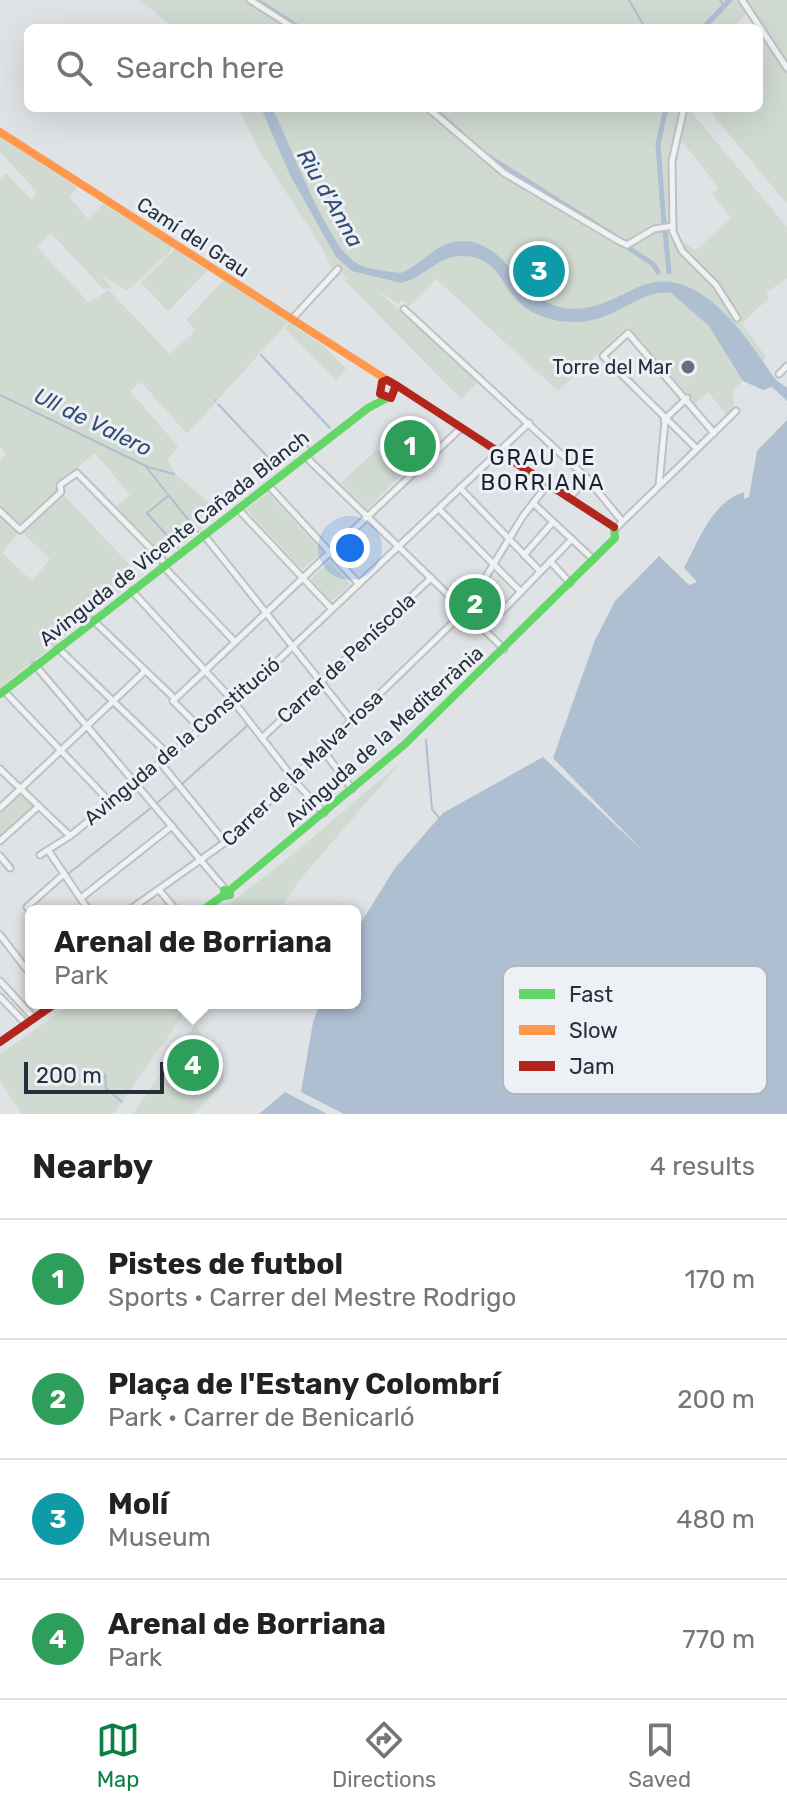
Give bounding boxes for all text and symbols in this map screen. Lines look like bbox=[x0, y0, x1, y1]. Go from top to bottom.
search box bbox=[24, 24, 763, 112]
icon: search bbox=[52, 46, 96, 90]
text: Search here bbox=[116, 50, 284, 86]
water label: Riu d'Anna bbox=[291, 144, 369, 252]
street label: Camí del Grau bbox=[132, 192, 254, 282]
pin: 3 bbox=[513, 241, 565, 301]
place label: Torre del Mar bbox=[552, 355, 672, 379]
marker: Torre del Mar bbox=[679, 358, 697, 376]
water label: Ull de Valero bbox=[30, 382, 156, 462]
pin: 1 bbox=[384, 416, 436, 476]
street label: Avinguda de Vicente Cañada Blanch bbox=[34, 425, 314, 651]
district label: GRAU DE BORRIANA bbox=[480, 444, 606, 496]
your location bbox=[330, 528, 370, 568]
pin: 2 bbox=[449, 574, 501, 634]
street label: Carrer de Peníscola bbox=[272, 588, 420, 728]
street label: Avinguda de la Mediterrània bbox=[280, 641, 488, 831]
street label: Avinguda de la Constitució bbox=[79, 652, 285, 830]
street label: Carrer de la Malva-rosa bbox=[216, 685, 388, 851]
popup bbox=[25, 905, 361, 1009]
text: Arenal de Borriana bbox=[54, 924, 332, 960]
text: Park bbox=[54, 960, 108, 991]
legend bbox=[503, 966, 767, 1094]
text: Fast bbox=[569, 981, 614, 1008]
text: Slow bbox=[569, 1017, 618, 1044]
pin: 4 bbox=[167, 1035, 219, 1095]
text: Jam bbox=[569, 1053, 615, 1080]
scale bar bbox=[24, 1058, 164, 1094]
text: 200 m bbox=[36, 1062, 102, 1089]
text: Nearby bbox=[32, 1146, 153, 1187]
text: 4 results bbox=[650, 1151, 755, 1182]
text: Pistes de futbol bbox=[108, 1246, 343, 1282]
text: 1 bbox=[52, 1264, 64, 1295]
text: 170 m bbox=[685, 1264, 755, 1295]
text: Sports · Carrer del Mestre Rodrigo bbox=[108, 1282, 516, 1313]
text: Plaça de l'Estany Colombrí bbox=[108, 1366, 500, 1402]
text: 2 bbox=[50, 1384, 66, 1415]
text: 200 m bbox=[677, 1384, 755, 1415]
text: Park · Carrer de Benicarló bbox=[108, 1402, 415, 1433]
text: Molí bbox=[108, 1486, 168, 1522]
text: 3 bbox=[49, 1504, 67, 1535]
text: 480 m bbox=[676, 1504, 755, 1535]
text: Museum bbox=[108, 1522, 211, 1553]
text: Arenal de Borriana bbox=[108, 1606, 386, 1642]
text: 4 bbox=[49, 1624, 67, 1655]
text: 770 m bbox=[682, 1624, 755, 1655]
text: Park bbox=[108, 1642, 162, 1673]
tab: Map bbox=[96, 1718, 140, 1793]
tab: Directions bbox=[332, 1718, 436, 1793]
tab: Saved bbox=[628, 1718, 691, 1793]

